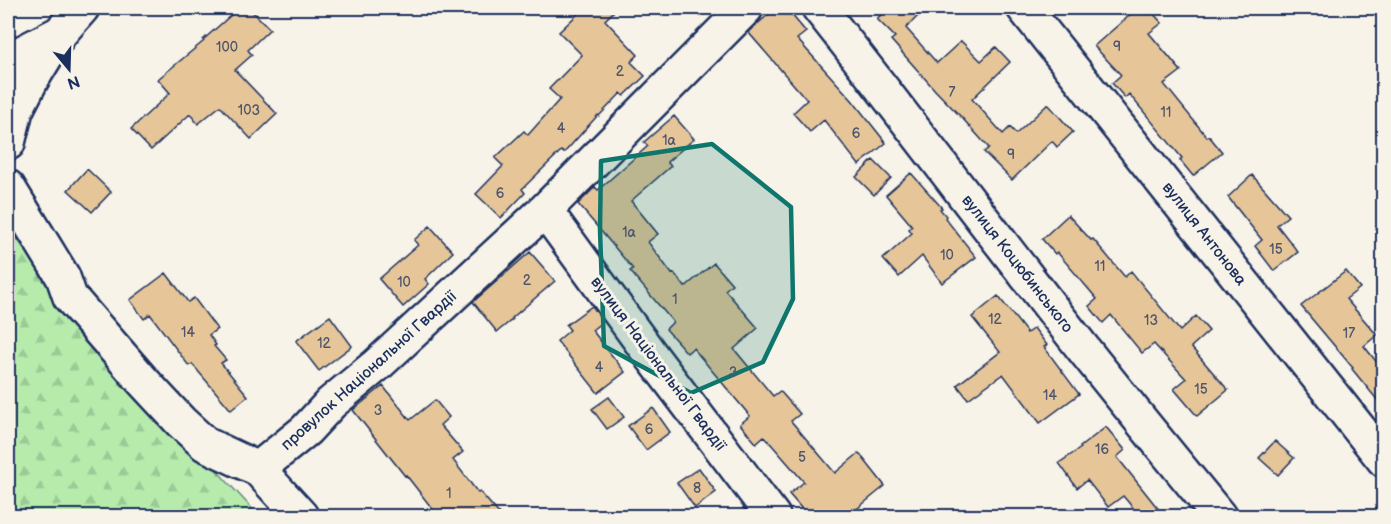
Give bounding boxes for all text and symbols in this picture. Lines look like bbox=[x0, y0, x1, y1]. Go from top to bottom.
house number: 9 bbox=[1113, 38, 1121, 55]
north arrow bbox=[39, 39, 99, 99]
house number: 100 bbox=[216, 39, 238, 56]
house number: 2 bbox=[616, 63, 625, 80]
text: N bbox=[65, 71, 82, 93]
house number: 7 bbox=[949, 84, 956, 101]
house number: 103 bbox=[238, 102, 260, 119]
house number: 11 bbox=[1161, 104, 1171, 121]
house number: 4 bbox=[557, 120, 566, 137]
house number: 6 bbox=[852, 125, 861, 142]
house number: 1а bbox=[662, 132, 677, 149]
house number: 9 bbox=[1007, 146, 1015, 163]
street label: вулиця Антонова bbox=[1158, 179, 1251, 290]
house number: 6 bbox=[496, 185, 505, 202]
street label: вулиця Коцюбинського bbox=[957, 191, 1077, 337]
house number: 1а bbox=[622, 224, 637, 241]
house number: 15 bbox=[1269, 241, 1283, 258]
house number: 10 bbox=[940, 247, 954, 264]
house number: 11 bbox=[1095, 258, 1105, 275]
house number: 2 bbox=[523, 272, 532, 289]
street label: вулиця Національної Гвардії bbox=[586, 273, 730, 456]
house number: 10 bbox=[397, 274, 411, 291]
street label: провулок Національної Гвардії bbox=[277, 286, 461, 455]
house number: 1 bbox=[672, 291, 678, 308]
house number: 12 bbox=[988, 311, 1003, 328]
house number: 13 bbox=[1144, 312, 1158, 329]
house number: 14 bbox=[181, 324, 195, 341]
house number: 17 bbox=[1343, 325, 1355, 342]
house number: 12 bbox=[317, 335, 332, 352]
house number: 4 bbox=[595, 359, 604, 376]
house number: 3 bbox=[729, 364, 737, 381]
house number: 15 bbox=[1194, 381, 1208, 398]
house number: 14 bbox=[1043, 387, 1057, 404]
house number: 3 bbox=[374, 402, 382, 419]
house number: 6 bbox=[645, 421, 654, 438]
house number: 16 bbox=[1095, 441, 1109, 458]
house number: 5 bbox=[798, 449, 806, 466]
house number: 8 bbox=[693, 480, 701, 497]
house number: 1 bbox=[446, 485, 452, 502]

